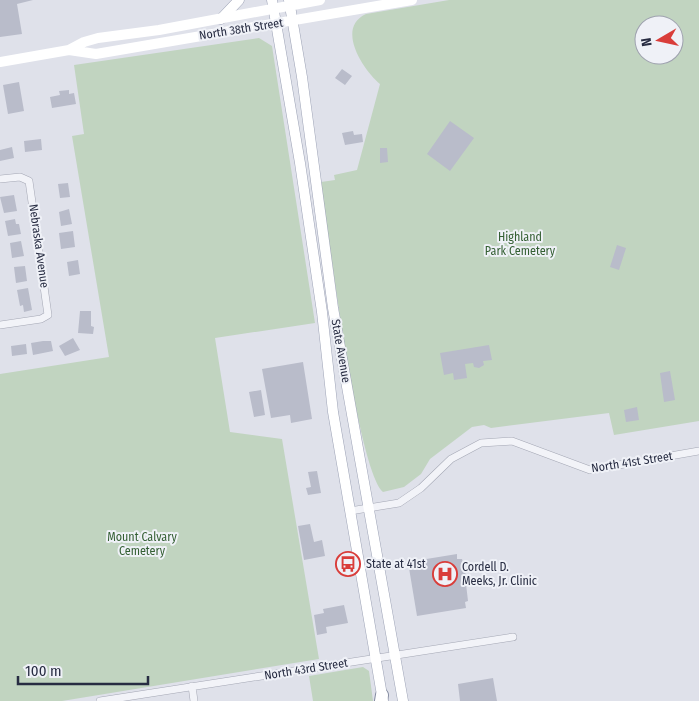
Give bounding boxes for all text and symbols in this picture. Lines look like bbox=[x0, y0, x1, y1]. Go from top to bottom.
street label: North 38th Street bbox=[198, 15, 284, 43]
north arrow bbox=[634, 15, 684, 65]
text: N bbox=[638, 36, 656, 47]
street label: Nebraska Avenue bbox=[26, 203, 52, 289]
park label: Highland Park Cemetery bbox=[485, 230, 556, 258]
street label: State Avenue bbox=[329, 318, 353, 384]
street label: North 41st Street bbox=[590, 449, 674, 475]
park label: Mount Calvary Cemetery bbox=[107, 530, 177, 558]
bus stop icon: State at 41st bbox=[335, 551, 361, 577]
place label: State at 41st bbox=[366, 557, 426, 571]
place label: Cordell D. Meeks, Jr. Clinic bbox=[462, 560, 537, 588]
hospital icon: Cordell D. Meeks, Jr. Clinic bbox=[432, 561, 458, 587]
scale bar bbox=[18, 654, 148, 686]
street label: North 43rd Street bbox=[263, 655, 349, 683]
text: 100 m bbox=[25, 662, 62, 680]

